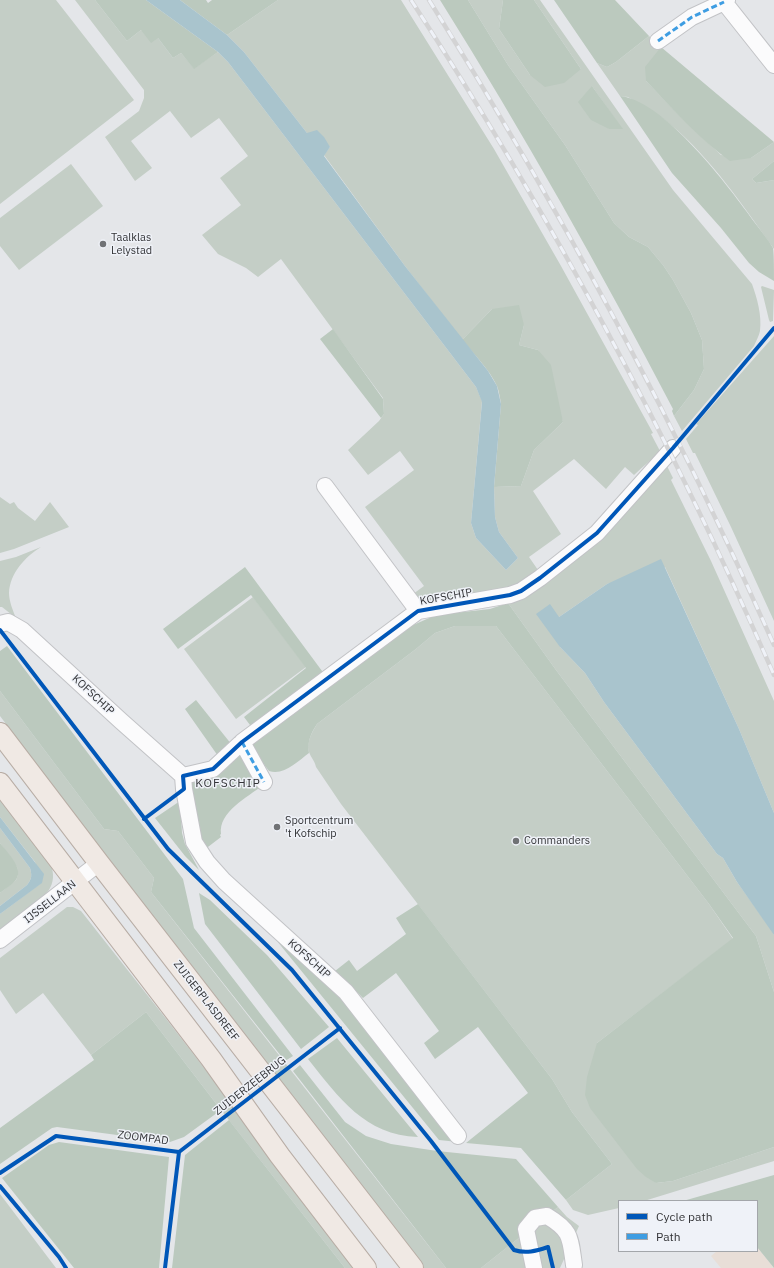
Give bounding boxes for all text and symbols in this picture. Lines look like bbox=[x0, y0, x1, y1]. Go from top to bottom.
place label: Taalklas Lelystad bbox=[111, 231, 152, 257]
marker: Taalklas Lelystad bbox=[98, 239, 108, 249]
street label: KOFSCHIP bbox=[419, 586, 473, 608]
street label: KOFSCHIP bbox=[69, 672, 117, 718]
district label: KOFSCHIP bbox=[195, 777, 261, 791]
place label: Sportcentrum 't Kofschip bbox=[285, 814, 353, 840]
marker: Sportcentrum 't Kofschip bbox=[272, 822, 282, 832]
place label: Commanders bbox=[524, 834, 590, 848]
marker: Commanders bbox=[511, 836, 521, 846]
street label: IJSSELLAAN bbox=[21, 878, 79, 926]
street label: KOFSCHIP bbox=[285, 936, 333, 982]
street label: ZUIGERPLASDREEF bbox=[170, 958, 242, 1044]
street label: ZUIDERZEEBRUG bbox=[211, 1054, 289, 1118]
street label: ZOOMPAD bbox=[117, 1128, 169, 1148]
legend bbox=[618, 1200, 758, 1252]
text: Cycle path bbox=[656, 1209, 713, 1224]
text: Path bbox=[656, 1229, 681, 1244]

